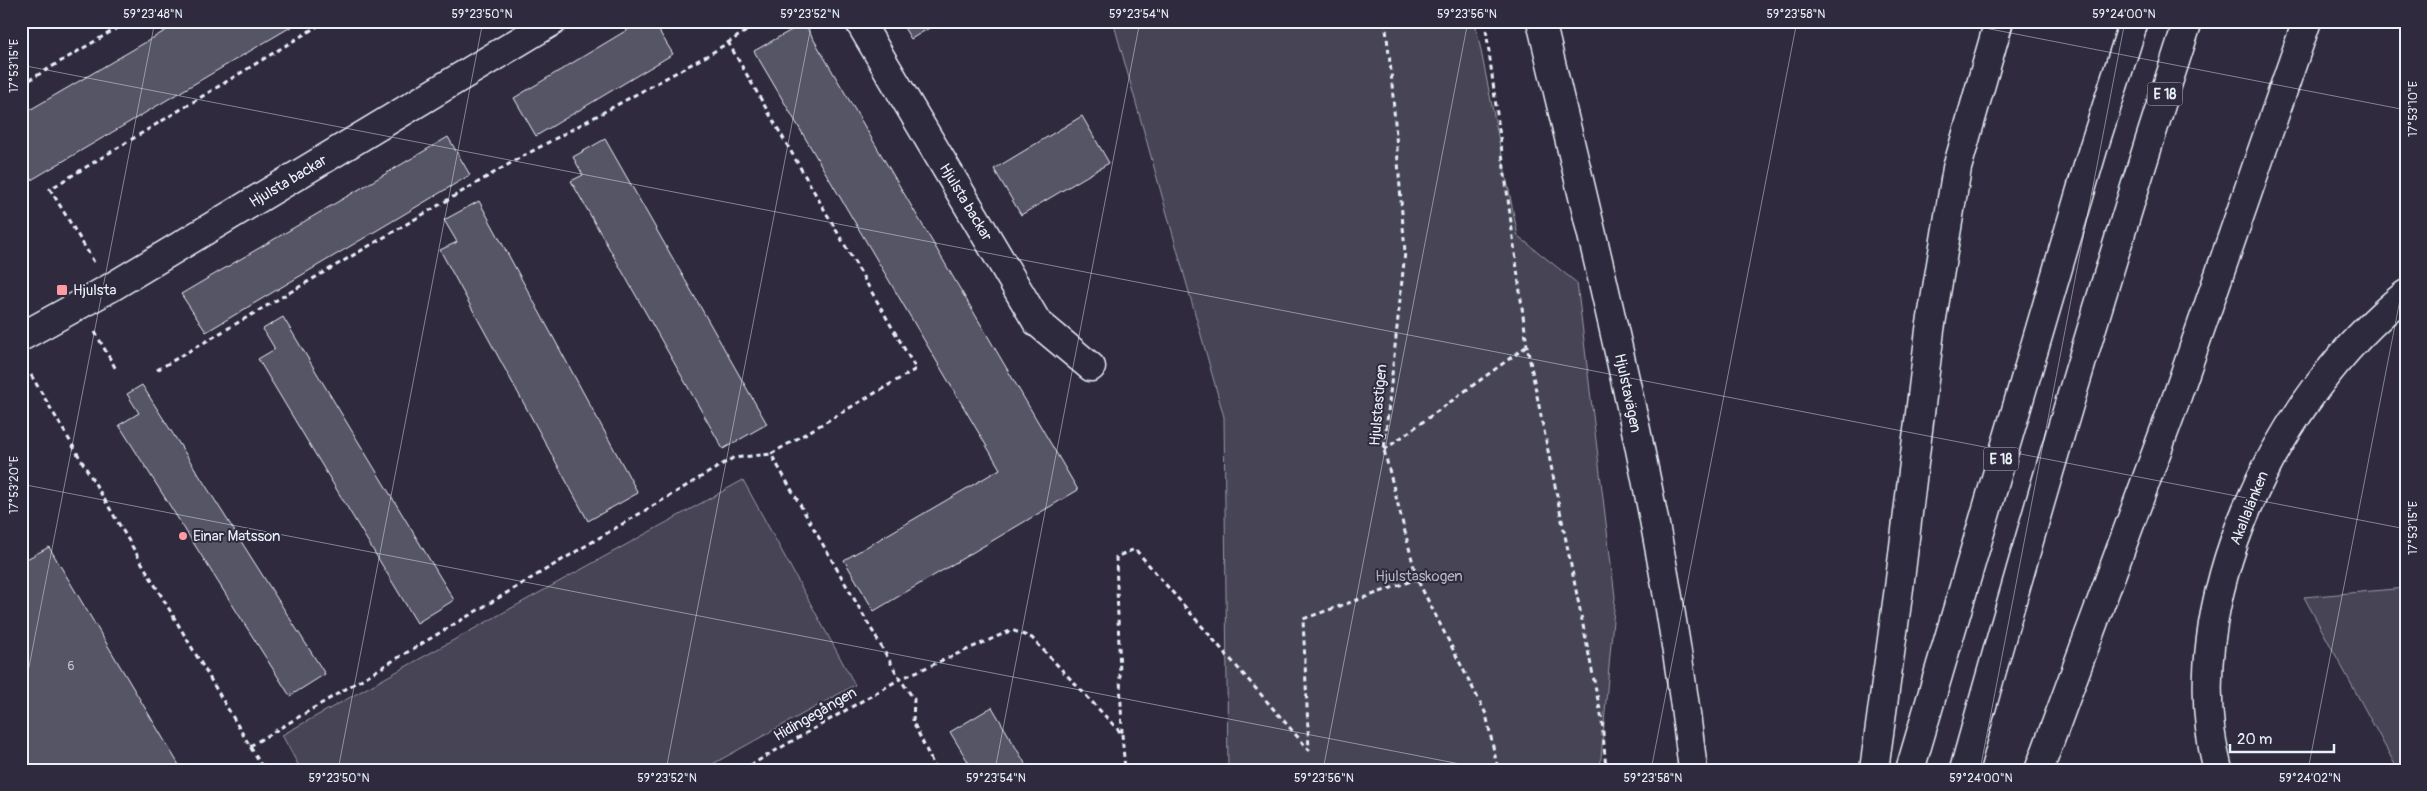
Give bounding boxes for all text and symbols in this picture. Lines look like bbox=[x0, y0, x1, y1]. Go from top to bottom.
text: 59°23'48"N bbox=[123, 7, 183, 22]
text: 59°23'50"N bbox=[451, 7, 513, 22]
text: 59°23'52"N bbox=[780, 7, 840, 22]
text: 59°23'54"N bbox=[1109, 7, 1169, 22]
text: 59°23'56"N bbox=[1437, 7, 1497, 22]
text: 59°23'58"N bbox=[1767, 7, 1825, 22]
text: 59°24'00"N bbox=[2092, 7, 2156, 22]
text: 17°53'15"E bbox=[7, 39, 22, 93]
text: 17°53'10"E bbox=[2406, 81, 2421, 137]
road number: E 18 bbox=[2148, 82, 2182, 106]
street label: Hjulsta backar bbox=[246, 150, 331, 212]
street label: Hjulsta backar bbox=[935, 160, 997, 245]
place label: Hjulsta bbox=[73, 281, 117, 300]
marker: Hjulsta bbox=[55, 283, 69, 297]
street label: Hjulstavägen bbox=[1610, 352, 1645, 434]
street label: Hjulstastigen bbox=[1365, 363, 1392, 447]
road number: E 18 bbox=[1984, 448, 2018, 470]
text: 17°53'20"E bbox=[7, 456, 22, 514]
street label: Akallalänken bbox=[2226, 468, 2273, 548]
text: 17°53'15"E bbox=[2406, 501, 2421, 555]
place label: Einar Matsson bbox=[193, 527, 281, 546]
marker: Einar Matsson bbox=[177, 530, 189, 542]
park label: Hjulstaskogen bbox=[1375, 567, 1463, 586]
house number: 6 bbox=[68, 659, 75, 674]
street label: Hidingegången bbox=[770, 683, 860, 746]
scale bar bbox=[2230, 721, 2333, 753]
text: 20 m bbox=[2237, 730, 2272, 749]
text: 59°23'50"N bbox=[308, 771, 370, 786]
text: 59°23'52"N bbox=[637, 771, 697, 786]
text: 59°23'54"N bbox=[966, 771, 1026, 786]
text: 59°23'56"N bbox=[1294, 771, 1354, 786]
text: 59°23'58"N bbox=[1624, 771, 1682, 786]
text: 59°24'00"N bbox=[1949, 771, 2013, 786]
text: 59°24'02"N bbox=[2279, 771, 2341, 786]

